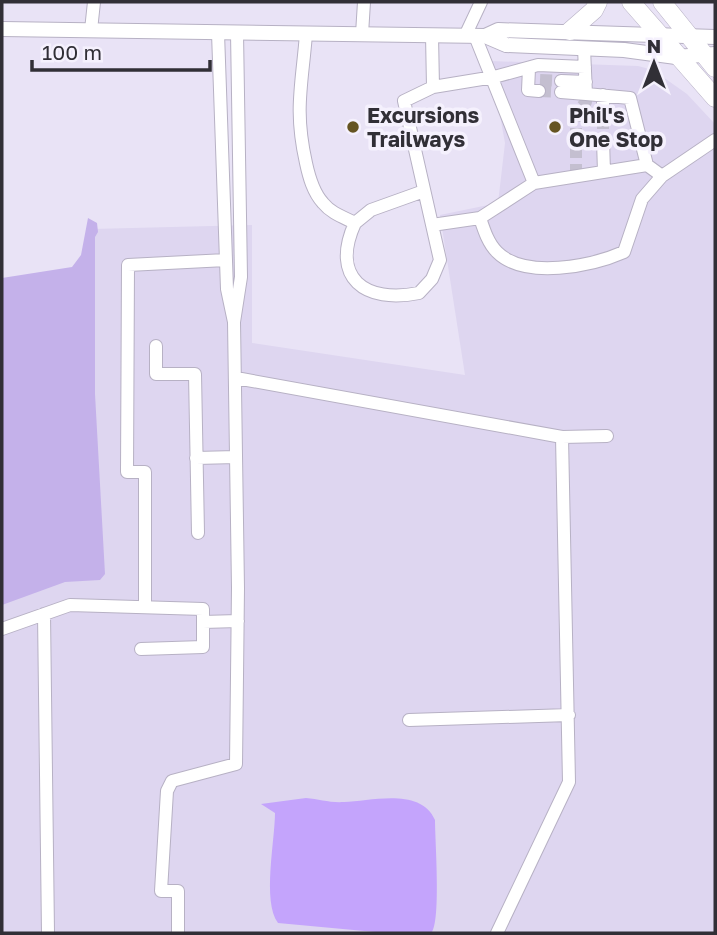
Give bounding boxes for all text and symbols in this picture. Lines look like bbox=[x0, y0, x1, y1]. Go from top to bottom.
scale bar bbox=[32, 28, 210, 72]
north arrow bbox=[619, 28, 689, 98]
text: N bbox=[647, 34, 661, 57]
text: 100 m bbox=[42, 39, 102, 65]
place label: Excursions Trailways bbox=[367, 102, 479, 152]
place label: Phil's One Stop bbox=[569, 102, 663, 152]
marker: Excursions Trailways bbox=[345, 119, 361, 135]
marker: Phil's One Stop bbox=[547, 119, 563, 135]

